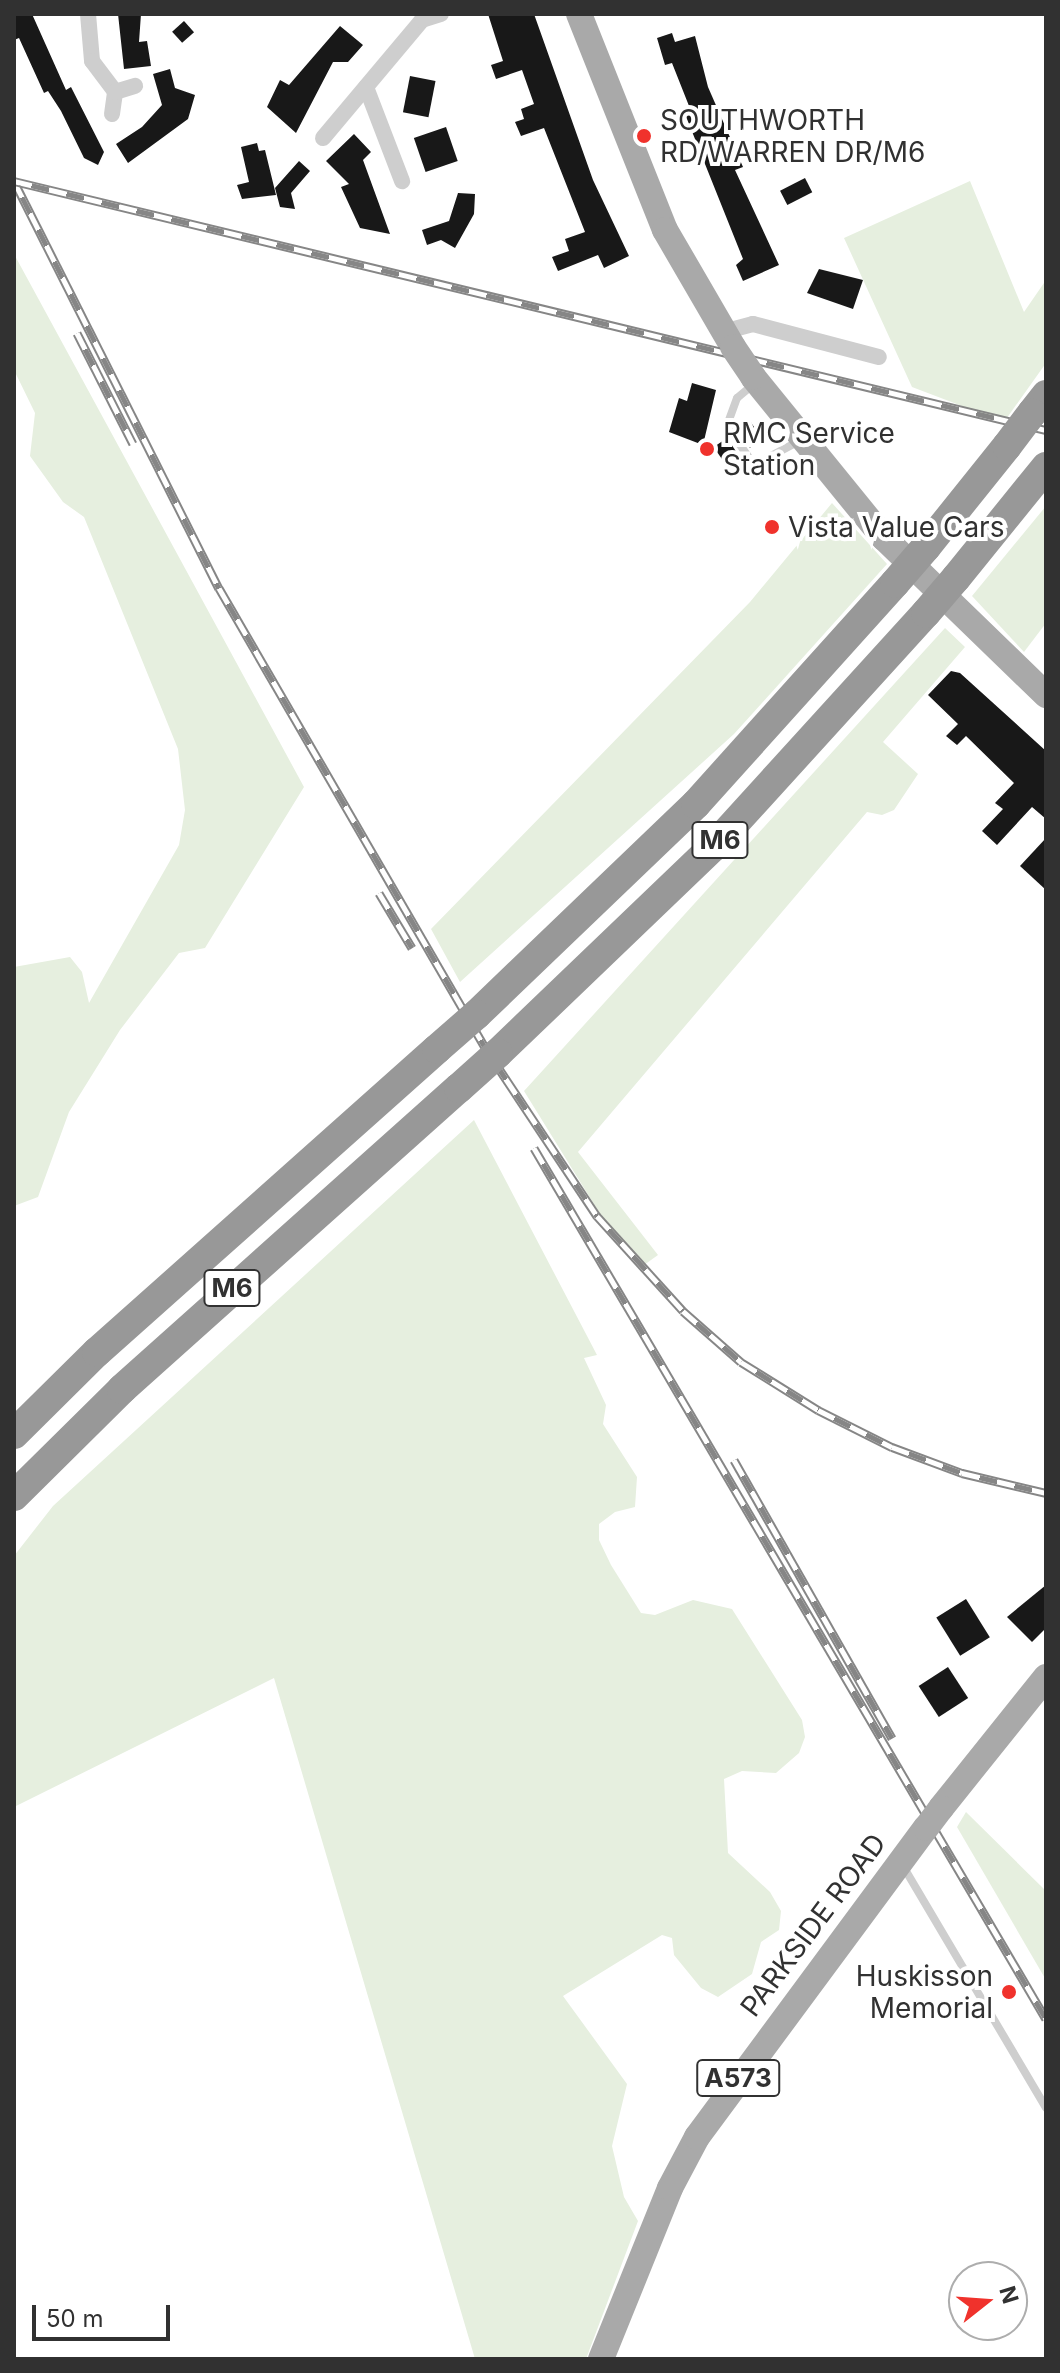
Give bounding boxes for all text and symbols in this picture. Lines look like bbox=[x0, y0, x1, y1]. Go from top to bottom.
place label: SOUTHWORTH RD/WARREN DR/M6 bbox=[660, 103, 925, 169]
marker: SOUTHWORTH RD/WARREN DR/M6 bbox=[635, 127, 653, 145]
place label: RMC Service Station bbox=[723, 416, 895, 482]
marker: RMC Service Station bbox=[698, 440, 716, 458]
place label: Vista Value Cars bbox=[788, 510, 1004, 544]
marker: Vista Value Cars bbox=[763, 518, 781, 536]
road number: M6 bbox=[690, 818, 750, 862]
road number: M6 bbox=[202, 1266, 262, 1310]
street label: PARKSIDE ROAD bbox=[733, 1827, 893, 2023]
place label: Huskisson Memorial bbox=[856, 1959, 993, 2025]
marker: Huskisson Memorial bbox=[1000, 1983, 1018, 2001]
road number: A573 bbox=[696, 2056, 780, 2100]
north arrow bbox=[948, 2261, 1028, 2341]
text: N bbox=[994, 2283, 1024, 2306]
scale bar bbox=[36, 2289, 174, 2339]
text: 50 m bbox=[46, 2304, 104, 2333]

